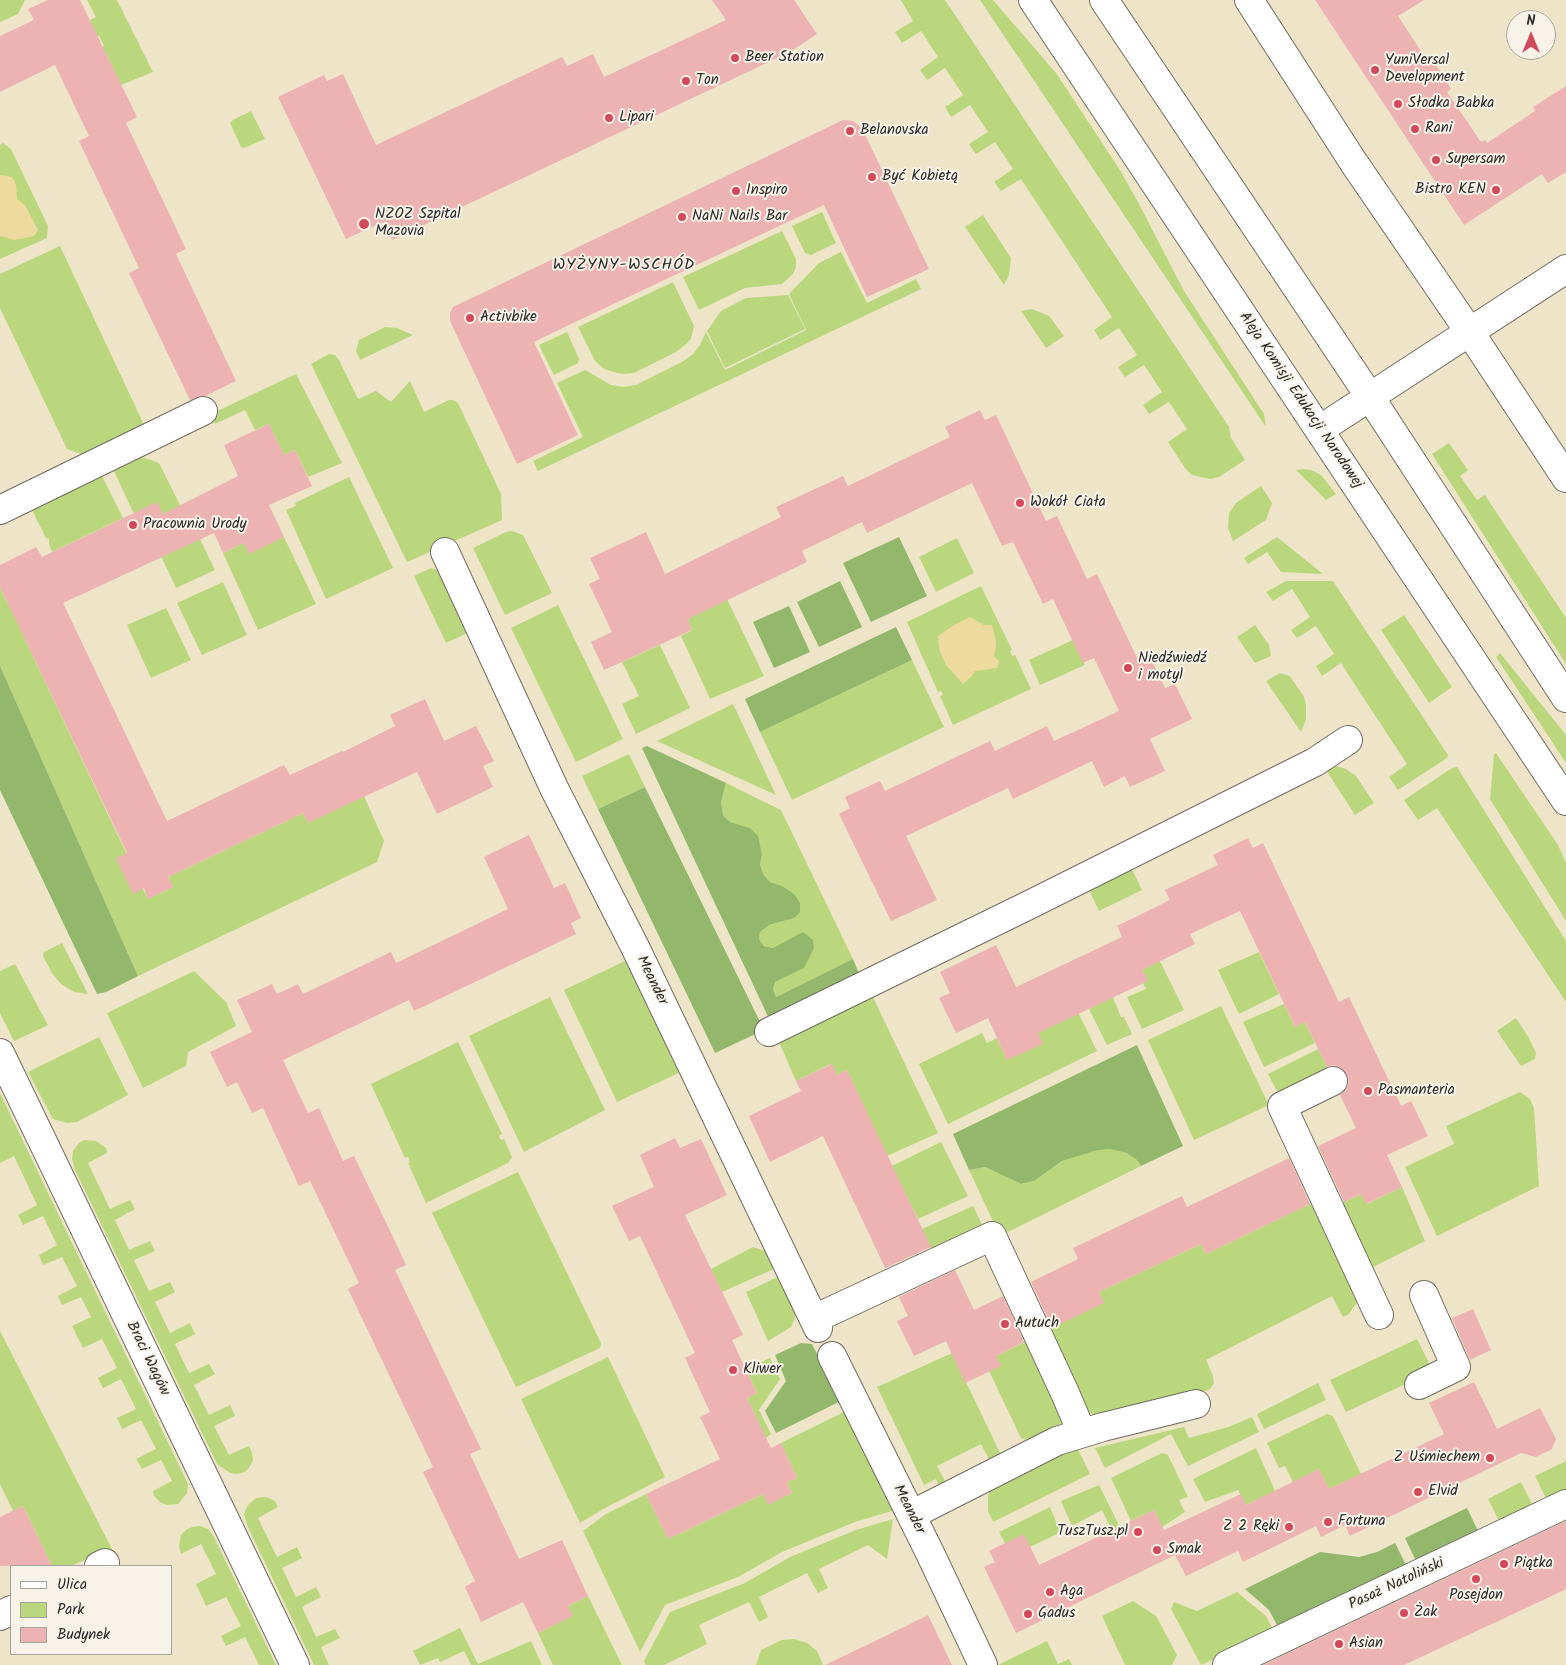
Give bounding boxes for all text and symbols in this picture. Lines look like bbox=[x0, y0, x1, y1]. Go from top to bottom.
north arrow bbox=[1506, 10, 1556, 60]
text: N bbox=[1527, 10, 1535, 32]
place label: Beer Station bbox=[745, 49, 824, 67]
marker: Beer Station bbox=[729, 52, 741, 64]
place label: YuniVersal Development bbox=[1385, 52, 1465, 87]
marker: YuniVersal Development bbox=[1369, 64, 1381, 76]
place label: Ton bbox=[696, 72, 719, 90]
marker: Ton bbox=[680, 75, 692, 87]
place label: Słodka Babka bbox=[1408, 95, 1494, 113]
marker: Słodka Babka bbox=[1392, 98, 1404, 110]
place label: Lipari bbox=[619, 109, 653, 127]
marker: Lipari bbox=[603, 112, 615, 124]
place label: Rani bbox=[1425, 120, 1452, 138]
place label: Belanovska bbox=[860, 122, 929, 140]
marker: Rani bbox=[1409, 123, 1421, 135]
marker: Belanovska bbox=[844, 125, 856, 137]
place label: Supersam bbox=[1446, 151, 1505, 169]
marker: Supersam bbox=[1430, 154, 1442, 166]
place label: Być Kobietą bbox=[882, 168, 958, 186]
marker: Być Kobietą bbox=[866, 171, 878, 183]
place label: Bistro KEN bbox=[1415, 181, 1486, 199]
place label: Inspiro bbox=[746, 182, 788, 200]
marker: Bistro KEN bbox=[1490, 184, 1502, 196]
marker: Inspiro bbox=[730, 185, 742, 197]
place label: NZOZ Szpital Mazovia bbox=[375, 206, 461, 241]
place label: NaNi Nails Bar bbox=[692, 208, 787, 226]
marker: NaNi Nails Bar bbox=[676, 211, 688, 223]
marker: NZOZ Szpital Mazovia bbox=[357, 217, 371, 231]
district label: WYŻYNY-WSCHÓD bbox=[551, 256, 697, 276]
place label: Activbike bbox=[480, 309, 537, 327]
street label: Aleja Komisji Edukacji Narodowej bbox=[1234, 309, 1366, 493]
marker: Activbike bbox=[464, 312, 476, 324]
place label: Wokół Ciała bbox=[1030, 494, 1106, 512]
marker: Wokół Ciała bbox=[1014, 497, 1026, 509]
place label: Pracownia Urody bbox=[143, 516, 247, 534]
marker: Pracownia Urody bbox=[127, 519, 139, 531]
place label: Niedźwiedź i motyl bbox=[1138, 650, 1207, 685]
marker: Niedźwiedź i motyl bbox=[1122, 662, 1134, 674]
street label: Meander bbox=[631, 953, 671, 1009]
place label: Pasmanteria bbox=[1378, 1082, 1455, 1100]
marker: Pasmanteria bbox=[1362, 1085, 1374, 1097]
place label: Autuch bbox=[1015, 1315, 1059, 1333]
marker: Autuch bbox=[999, 1318, 1011, 1330]
street label: Braci Wagów bbox=[121, 1319, 173, 1399]
place label: Kliwer bbox=[743, 1361, 781, 1379]
marker: Kliwer bbox=[727, 1364, 739, 1376]
place label: Z Uśmiechem bbox=[1394, 1449, 1480, 1467]
marker: Z Uśmiechem bbox=[1484, 1452, 1496, 1464]
street label: Meander bbox=[888, 1482, 928, 1538]
place label: Elvid bbox=[1428, 1483, 1458, 1501]
marker: Elvid bbox=[1412, 1486, 1424, 1498]
place label: Fortuna bbox=[1338, 1513, 1386, 1531]
marker: Fortuna bbox=[1322, 1516, 1334, 1528]
place label: Z 2 Ręki bbox=[1223, 1518, 1279, 1536]
marker: Z 2 Ręki bbox=[1283, 1521, 1295, 1533]
place label: TuszTusz.pl bbox=[1057, 1523, 1128, 1541]
marker: TuszTusz.pl bbox=[1132, 1526, 1144, 1538]
place label: Smak bbox=[1167, 1541, 1201, 1559]
marker: Smak bbox=[1151, 1544, 1163, 1556]
street label: Pasaż Natoliński bbox=[1346, 1555, 1448, 1615]
place label: Piątka bbox=[1514, 1555, 1553, 1573]
marker: Piątka bbox=[1498, 1558, 1510, 1570]
legend bbox=[10, 1565, 172, 1655]
text: Ulica bbox=[57, 1573, 87, 1597]
marker: Posejdon bbox=[1470, 1573, 1482, 1585]
place label: Aga bbox=[1060, 1583, 1083, 1601]
marker: Aga bbox=[1044, 1586, 1056, 1598]
place label: Posejdon bbox=[1449, 1587, 1503, 1605]
text: Park bbox=[57, 1598, 84, 1622]
place label: Żak bbox=[1414, 1604, 1437, 1622]
place label: Gadus bbox=[1038, 1605, 1075, 1623]
marker: Żak bbox=[1398, 1607, 1410, 1619]
marker: Gadus bbox=[1022, 1608, 1034, 1620]
text: Budynek bbox=[57, 1623, 110, 1647]
place label: Asian bbox=[1349, 1635, 1383, 1653]
marker: Asian bbox=[1333, 1638, 1345, 1650]

